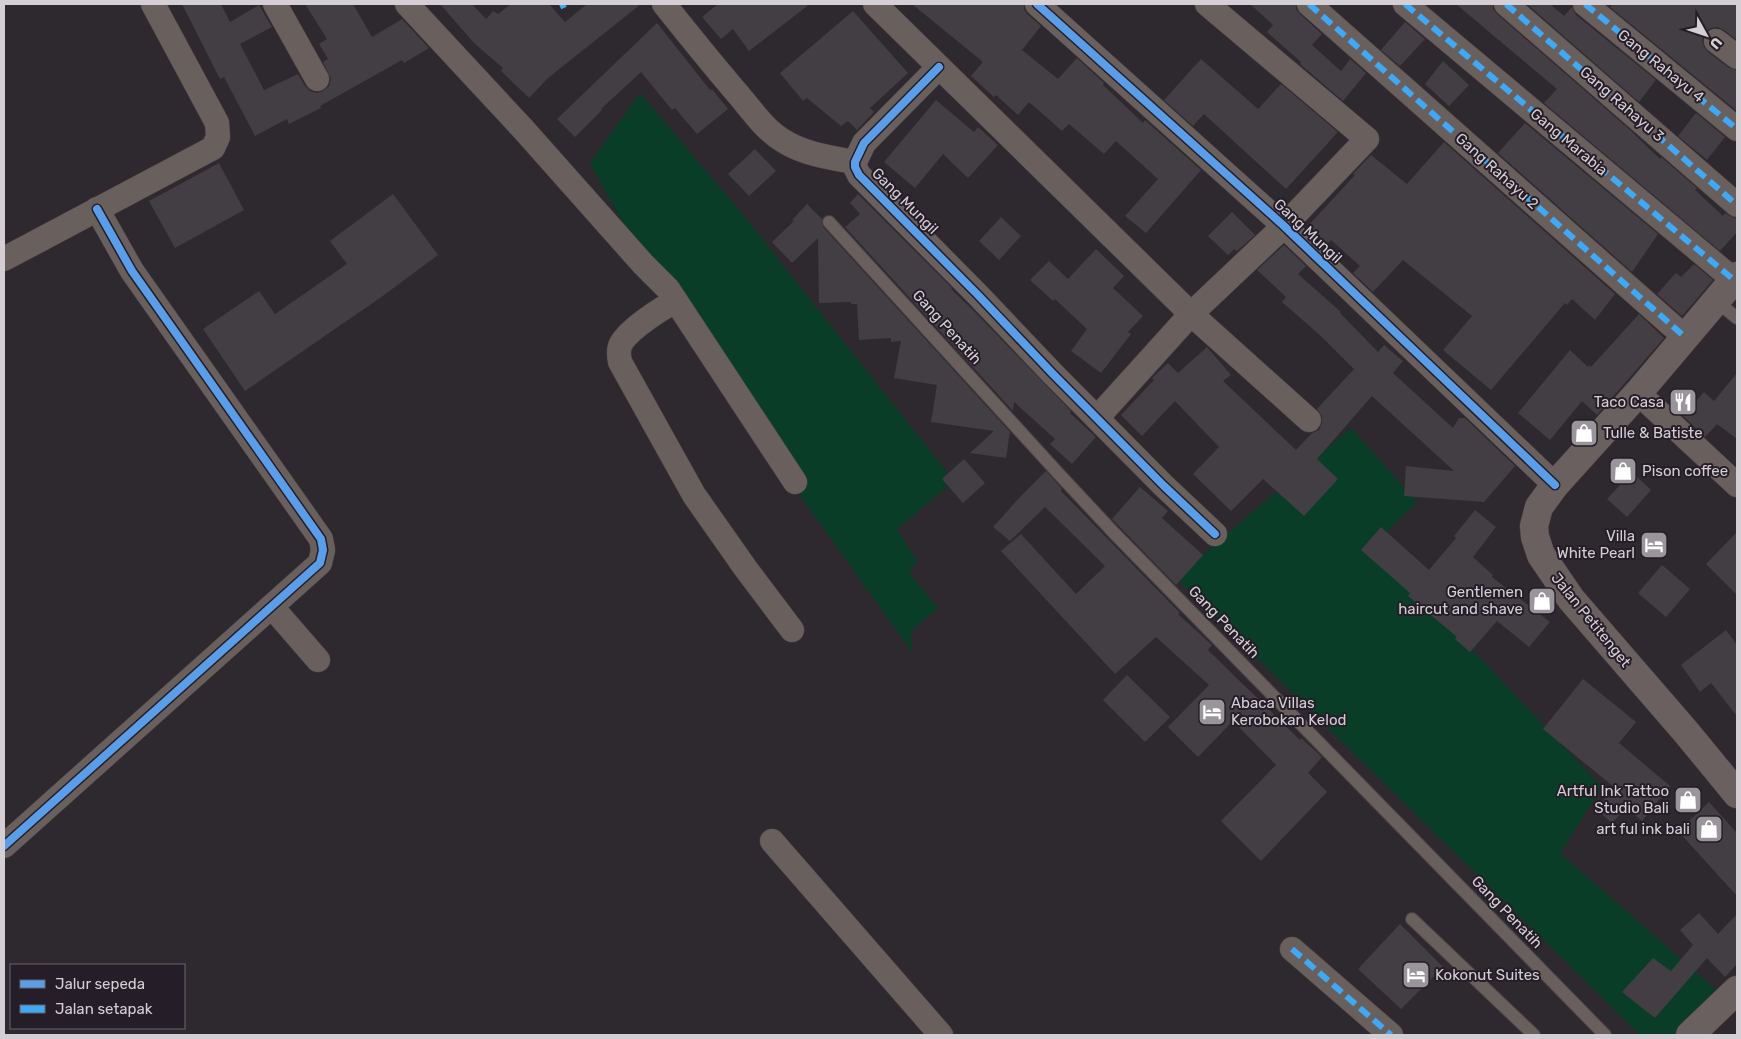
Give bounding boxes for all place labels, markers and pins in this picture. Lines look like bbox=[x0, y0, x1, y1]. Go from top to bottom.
restaurant icon: Taco Casa bbox=[1668, 387, 1698, 417]
place label: Taco Casa bbox=[1594, 393, 1664, 411]
shop icon: Tulle & Batiste bbox=[1569, 418, 1599, 448]
place label: Tulle & Batiste bbox=[1603, 424, 1703, 442]
shop icon: Pison coffee bbox=[1608, 456, 1638, 486]
place label: Pison coffee bbox=[1642, 462, 1728, 480]
place label: Villa White Pearl bbox=[1557, 527, 1635, 562]
hotel icon: Villa White Pearl bbox=[1639, 530, 1669, 560]
place label: Gentlemen haircut and shave bbox=[1398, 583, 1523, 618]
shop icon: Gentlemen haircut and shave bbox=[1527, 586, 1557, 616]
place label: Abaca Villas Kerobokan Kelod bbox=[1231, 694, 1346, 729]
hotel icon: Abaca Villas Kerobokan Kelod bbox=[1197, 697, 1227, 727]
place label: Artful Ink Tattoo Studio Bali bbox=[1557, 782, 1669, 817]
shop icon: Artful Ink Tattoo Studio Bali bbox=[1673, 785, 1703, 815]
shop icon: art ful ink bali bbox=[1694, 814, 1724, 844]
place label: art ful ink bali bbox=[1596, 820, 1690, 838]
hotel icon: Kokonut Suites bbox=[1401, 960, 1431, 990]
place label: Kokonut Suites bbox=[1435, 966, 1540, 984]

